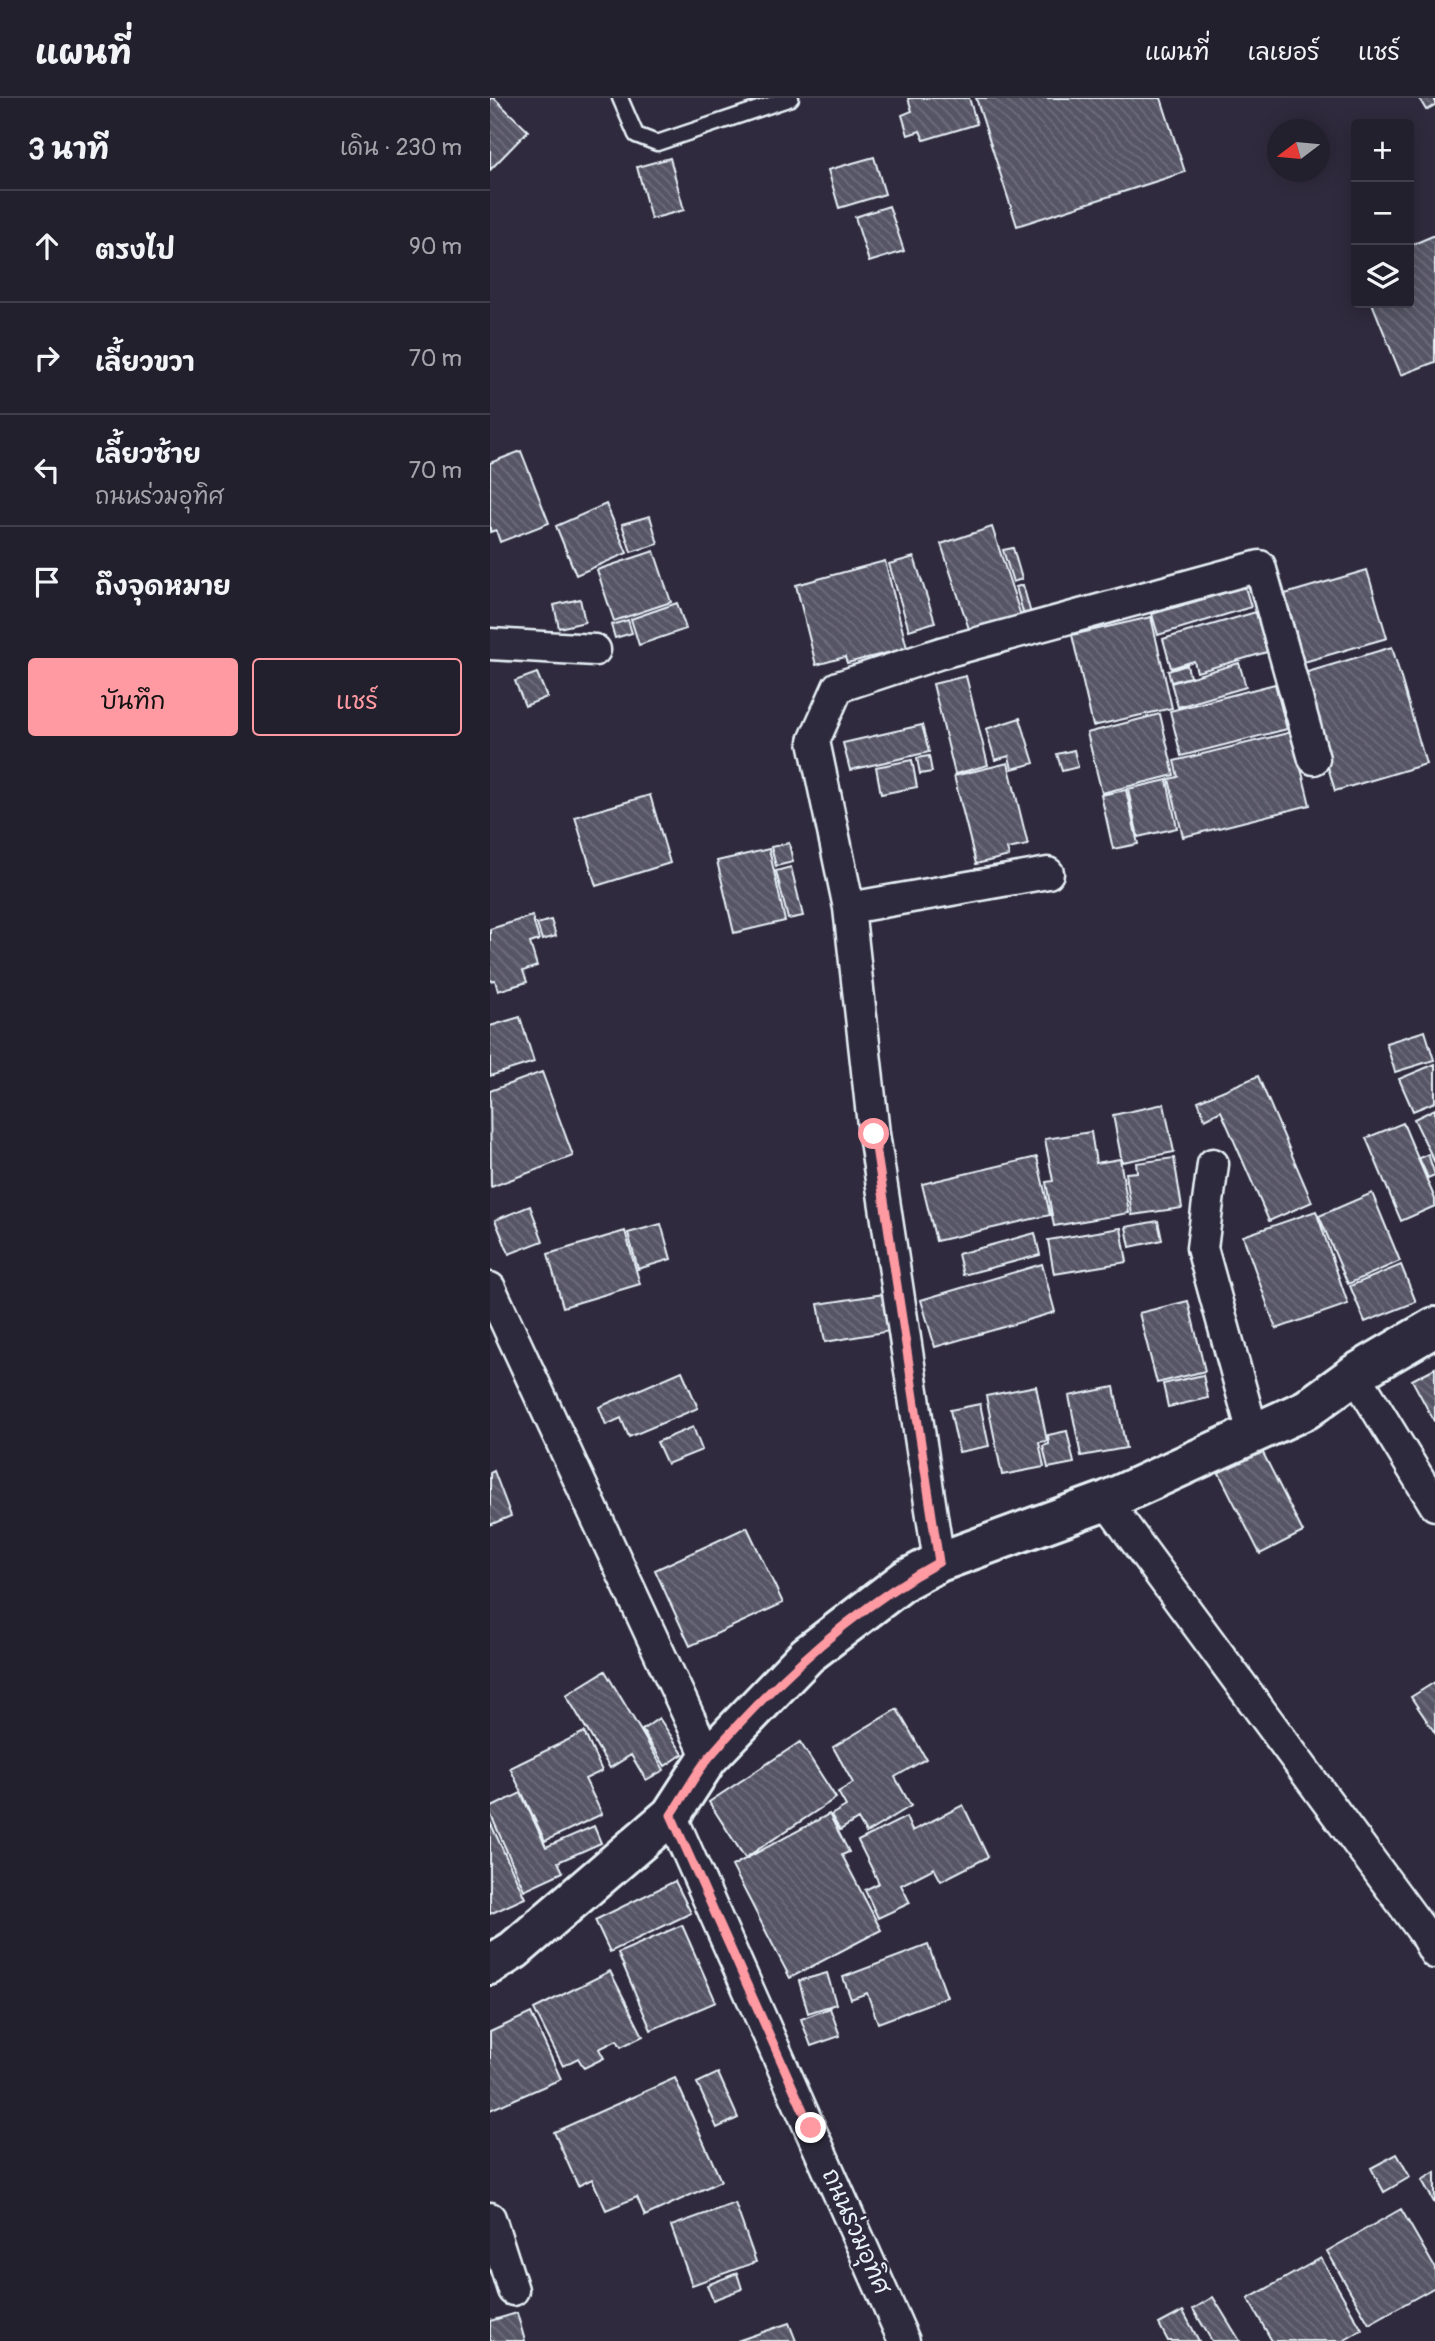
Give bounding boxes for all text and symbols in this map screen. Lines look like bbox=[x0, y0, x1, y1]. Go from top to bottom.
text: แผนที่ bbox=[35, 33, 132, 74]
text: แผนที่ bbox=[1145, 38, 1210, 67]
text: เลเยอร์ bbox=[1248, 38, 1320, 67]
text: แชร์ bbox=[1358, 38, 1400, 67]
north arrow bbox=[1267, 119, 1330, 182]
map controls bbox=[1351, 119, 1414, 308]
button: + bbox=[1351, 119, 1414, 182]
text: 3 นาที bbox=[28, 131, 109, 168]
text: เดิน · 230 m bbox=[340, 133, 462, 162]
button: − bbox=[1351, 182, 1414, 245]
icon: ahead bbox=[28, 227, 66, 265]
text: 90 m bbox=[409, 232, 462, 261]
text: ตรงไป bbox=[95, 235, 175, 267]
button: layers bbox=[1351, 245, 1414, 308]
icon: right bbox=[28, 339, 66, 377]
text: 70 m bbox=[409, 344, 462, 373]
text: เลี้ยวขวา bbox=[95, 347, 195, 379]
text: เลี้ยวซ้าย bbox=[95, 439, 201, 471]
icon: left bbox=[28, 451, 66, 489]
text: 70 m bbox=[409, 456, 462, 485]
text: ถนนร่วมอุทิศ bbox=[95, 482, 223, 511]
icon: arrive bbox=[28, 563, 66, 601]
text: ถึงจุดหมาย bbox=[95, 571, 231, 603]
button: บันทึก bbox=[28, 658, 238, 736]
button: แชร์ bbox=[252, 658, 462, 736]
route start bbox=[858, 1118, 889, 1149]
route end bbox=[795, 2112, 826, 2143]
street label: ถนนร่วมอุทิศ bbox=[813, 2164, 898, 2301]

